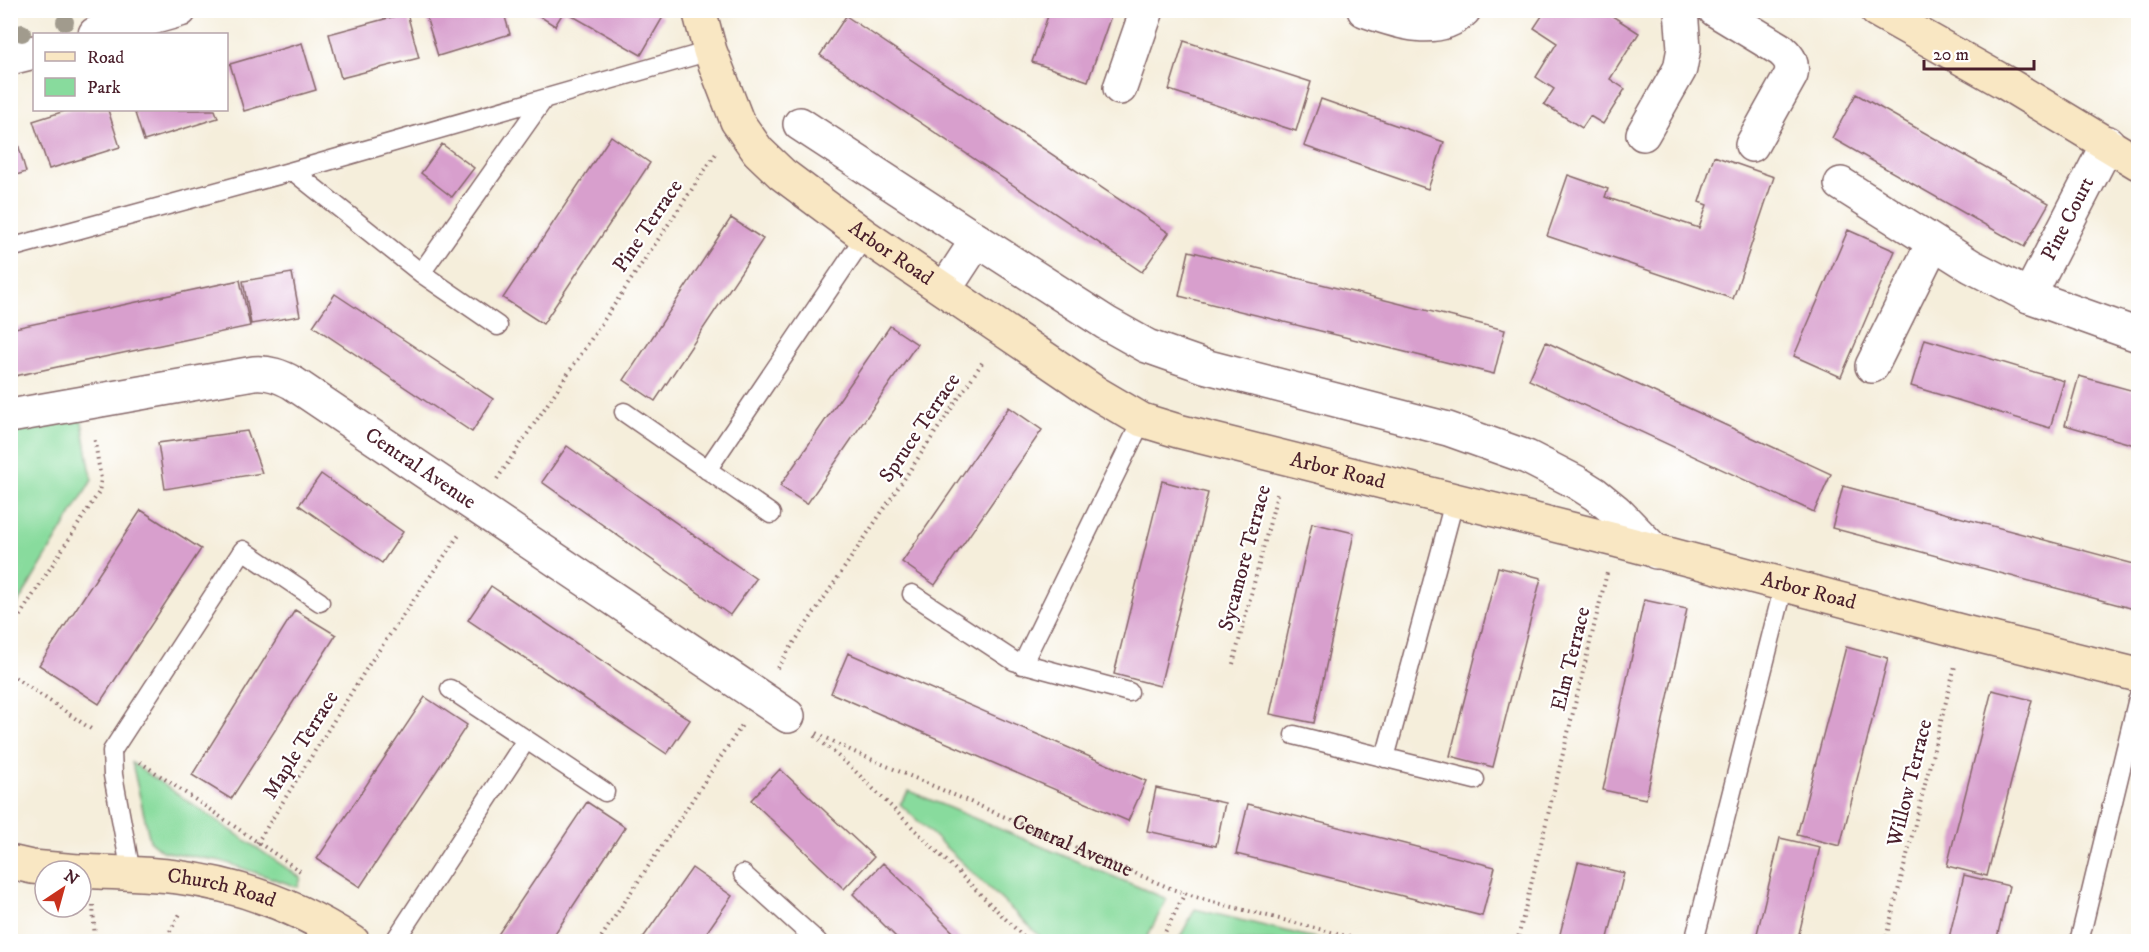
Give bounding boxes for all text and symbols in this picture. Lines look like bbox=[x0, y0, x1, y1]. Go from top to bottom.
legend bbox=[33, 33, 228, 111]
scale bar bbox=[1924, 33, 2034, 71]
text: 20 m bbox=[1933, 44, 1969, 66]
text: Road bbox=[87, 47, 124, 69]
text: Park bbox=[87, 77, 121, 99]
street label: Pine Court bbox=[2036, 173, 2100, 265]
street label: Pine Terrace bbox=[607, 174, 689, 277]
street label: Arbor Road bbox=[843, 215, 939, 292]
street label: Spruce Terrace bbox=[874, 368, 966, 488]
street label: Central Avenue bbox=[360, 422, 481, 515]
street label: Arbor Road bbox=[1288, 447, 1389, 495]
street label: Sycamore Terrace bbox=[1213, 482, 1277, 634]
street label: Arbor Road bbox=[1759, 566, 1859, 616]
street label: Elm Terrace bbox=[1546, 604, 1597, 714]
street label: Maple Terrace bbox=[257, 686, 345, 804]
street label: Willow Terrace bbox=[1881, 716, 1938, 850]
street label: Central Avenue bbox=[1008, 809, 1136, 883]
north arrow bbox=[33, 859, 93, 919]
street label: Church Road bbox=[166, 863, 280, 914]
text: N bbox=[60, 866, 82, 890]

